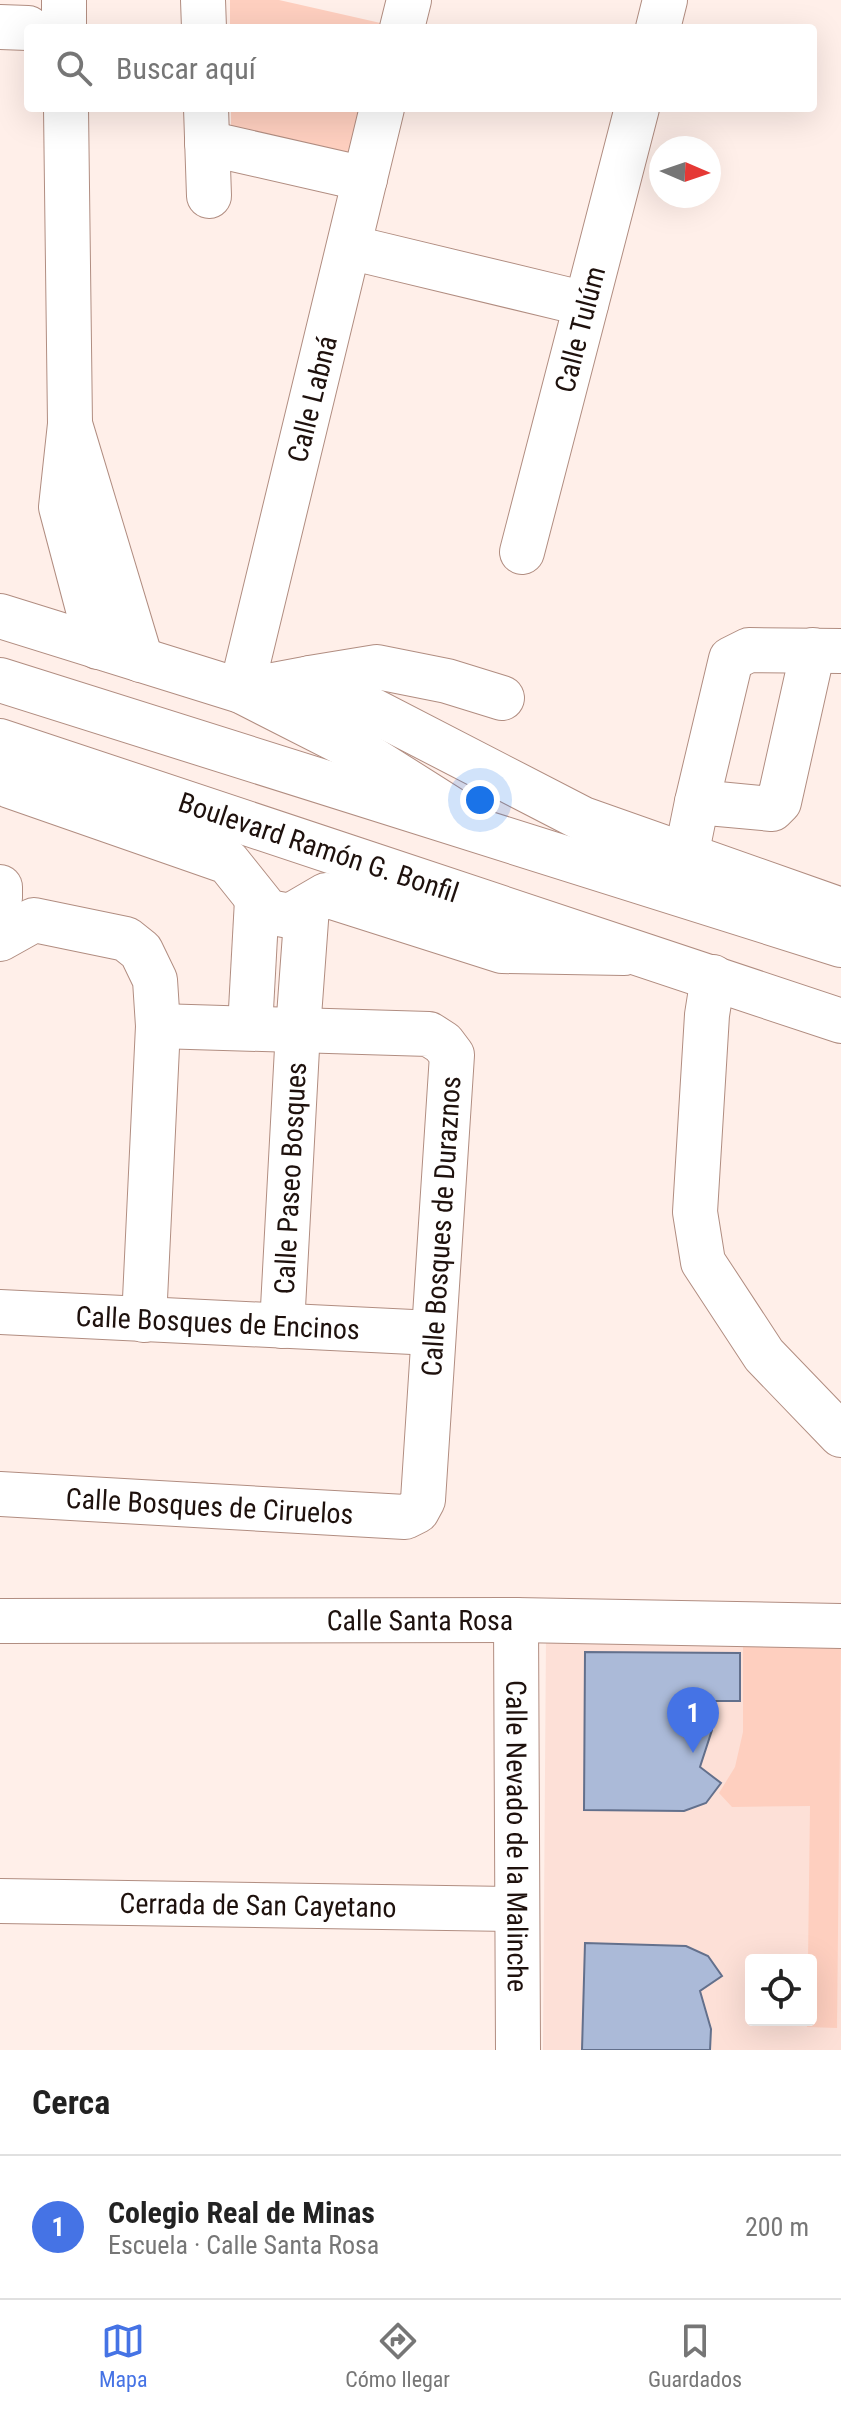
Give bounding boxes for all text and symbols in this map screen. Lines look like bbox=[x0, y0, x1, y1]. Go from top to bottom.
search box bbox=[24, 24, 817, 112]
icon: search bbox=[52, 46, 96, 90]
text: Buscar aquí bbox=[116, 51, 256, 86]
north arrow bbox=[649, 136, 721, 208]
street label: Calle Tulúm bbox=[548, 263, 612, 396]
street label: Calle Labná bbox=[281, 332, 344, 466]
your location bbox=[460, 780, 500, 820]
street label: Boulevard Ramón G. Bonfil bbox=[174, 786, 463, 910]
street label: Calle Paseo Bosques bbox=[268, 1061, 313, 1295]
street label: Calle Bosques de Duraznos bbox=[415, 1075, 468, 1377]
street label: Calle Bosques de Encinos bbox=[75, 1300, 361, 1346]
street label: Calle Bosques de Ciruelos bbox=[65, 1482, 354, 1531]
street label: Calle Santa Rosa bbox=[327, 1604, 513, 1637]
street label: Calle Nevado de la Malinche bbox=[499, 1680, 534, 1992]
pin: 1 bbox=[667, 1687, 719, 1753]
street label: Cerrada de San Cayetano bbox=[119, 1887, 397, 1924]
map controls bbox=[745, 1954, 817, 2026]
button: locate bbox=[745, 1954, 817, 2026]
text: Cerca bbox=[32, 2082, 110, 2122]
text: Colegio Real de Minas bbox=[108, 2195, 375, 2230]
text: 1 bbox=[51, 2212, 65, 2242]
text: 200 m bbox=[745, 2212, 809, 2242]
text: Escuela · Calle Santa Rosa bbox=[108, 2230, 379, 2260]
tab: Mapa bbox=[99, 2319, 147, 2392]
tab: Cómo llegar bbox=[345, 2319, 450, 2392]
tab: Guardados bbox=[648, 2319, 742, 2392]

